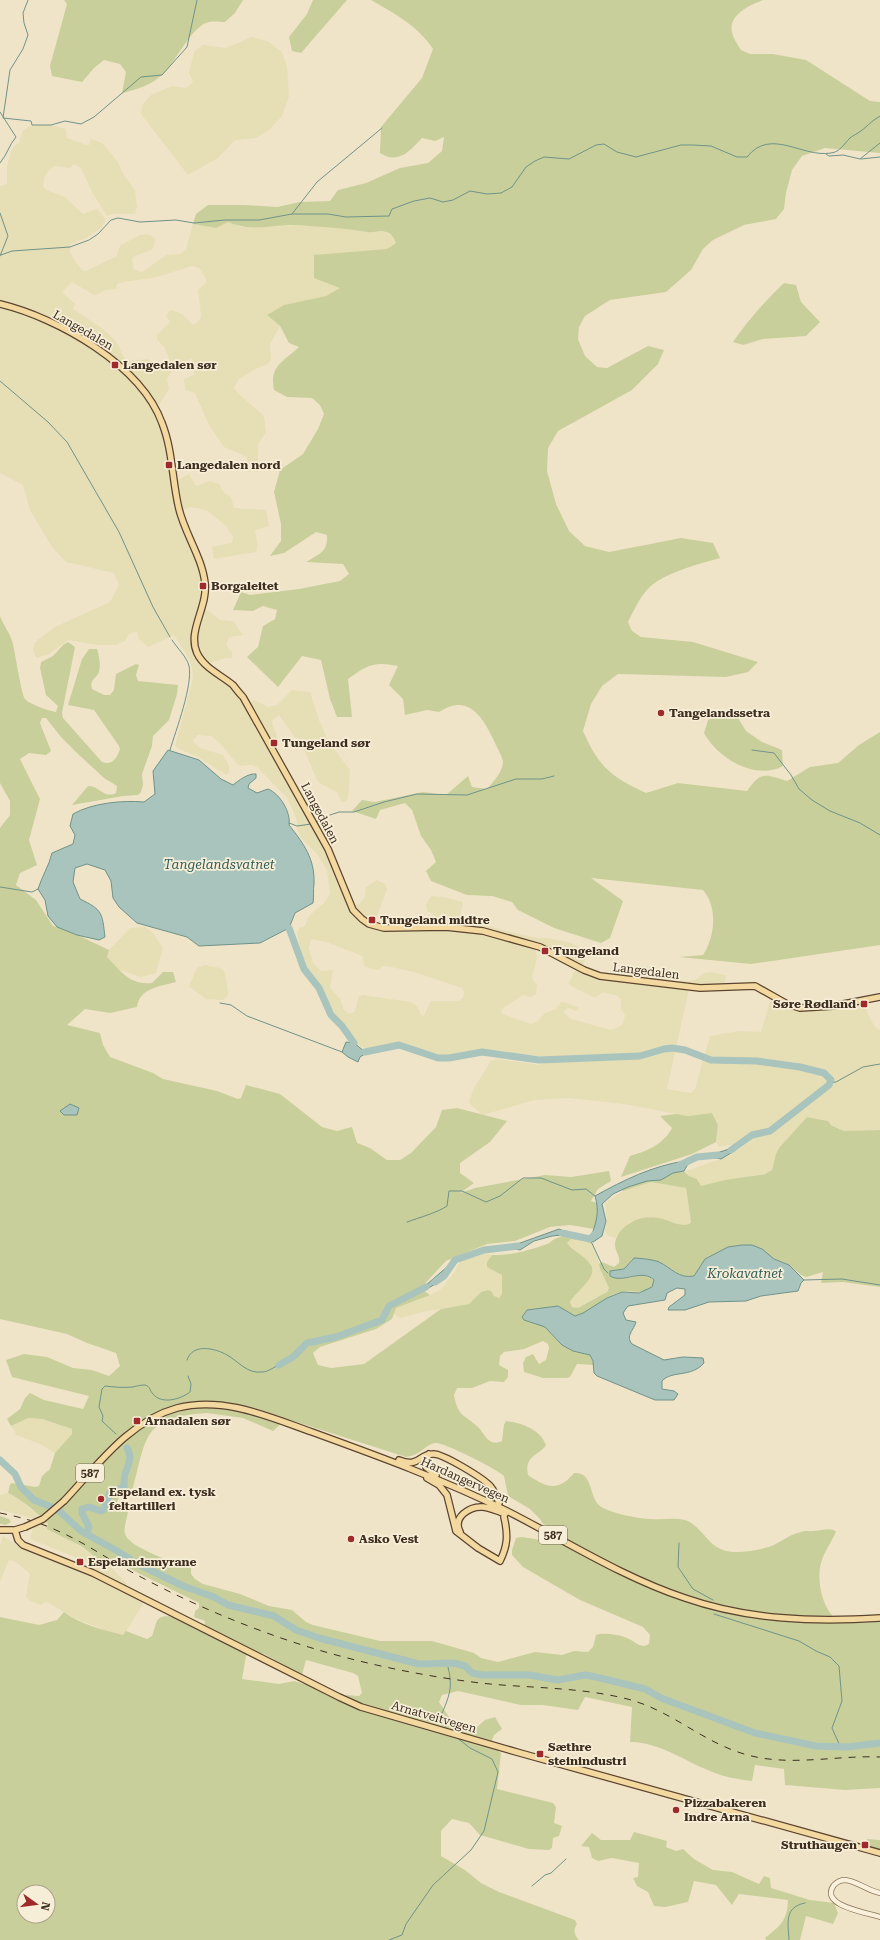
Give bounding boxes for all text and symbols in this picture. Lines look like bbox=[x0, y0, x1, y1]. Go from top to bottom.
street label: Langedalen bbox=[50, 307, 116, 353]
place label: Langedalen sør bbox=[123, 358, 217, 372]
marker: Langedalen sør bbox=[110, 360, 120, 370]
place label: Langedalen nord bbox=[177, 458, 280, 472]
marker: Langedalen nord bbox=[164, 460, 174, 470]
place label: Borgaleitet bbox=[211, 579, 279, 593]
marker: Borgaleitet bbox=[198, 581, 208, 591]
place label: Tangelandssetra bbox=[669, 706, 770, 720]
marker: Tangelandssetra bbox=[656, 708, 666, 718]
place label: Tungeland sør bbox=[282, 736, 371, 750]
marker: Tungeland sør bbox=[269, 738, 279, 748]
street label: Langedalen bbox=[298, 780, 342, 846]
water label: Tangelandsvatnet bbox=[163, 857, 275, 872]
place label: Tungeland midtre bbox=[380, 913, 490, 927]
marker: Tungeland midtre bbox=[367, 915, 377, 925]
place label: Tungeland bbox=[553, 944, 619, 958]
marker: Tungeland bbox=[540, 946, 550, 956]
street label: Langedalen bbox=[612, 960, 680, 982]
place label: Søre Rødland bbox=[773, 997, 856, 1011]
marker: Søre Rødland bbox=[859, 999, 869, 1009]
water label: Krokavatnet bbox=[706, 1266, 783, 1281]
place label: Arnadalen sør bbox=[145, 1414, 231, 1428]
marker: Arnadalen sør bbox=[132, 1416, 142, 1426]
street label: Hardangervegen bbox=[419, 1454, 512, 1506]
road number: 587 bbox=[76, 1464, 104, 1482]
place label: Espeland ex. tysk feltartilleri bbox=[109, 1485, 216, 1513]
marker: Espeland ex. tysk feltartilleri bbox=[96, 1494, 106, 1504]
road number: 587 bbox=[539, 1526, 567, 1544]
place label: Asko Vest bbox=[359, 1532, 419, 1546]
marker: Asko Vest bbox=[346, 1534, 356, 1544]
place label: Espelandsmyrane bbox=[88, 1555, 197, 1569]
marker: Espelandsmyrane bbox=[75, 1557, 85, 1567]
street label: Arnatveitvegen bbox=[390, 1698, 478, 1736]
place label: Sæthre steinindustri bbox=[548, 1740, 626, 1768]
marker: Sæthre steinindustri bbox=[535, 1749, 545, 1759]
place label: Pizzabakeren Indre Arna bbox=[684, 1796, 766, 1824]
marker: Pizzabakeren Indre Arna bbox=[671, 1805, 681, 1815]
place label: Struthaugen bbox=[781, 1838, 857, 1852]
marker: Struthaugen bbox=[860, 1840, 870, 1850]
north arrow bbox=[16, 1884, 56, 1924]
text: N bbox=[38, 1901, 53, 1912]

